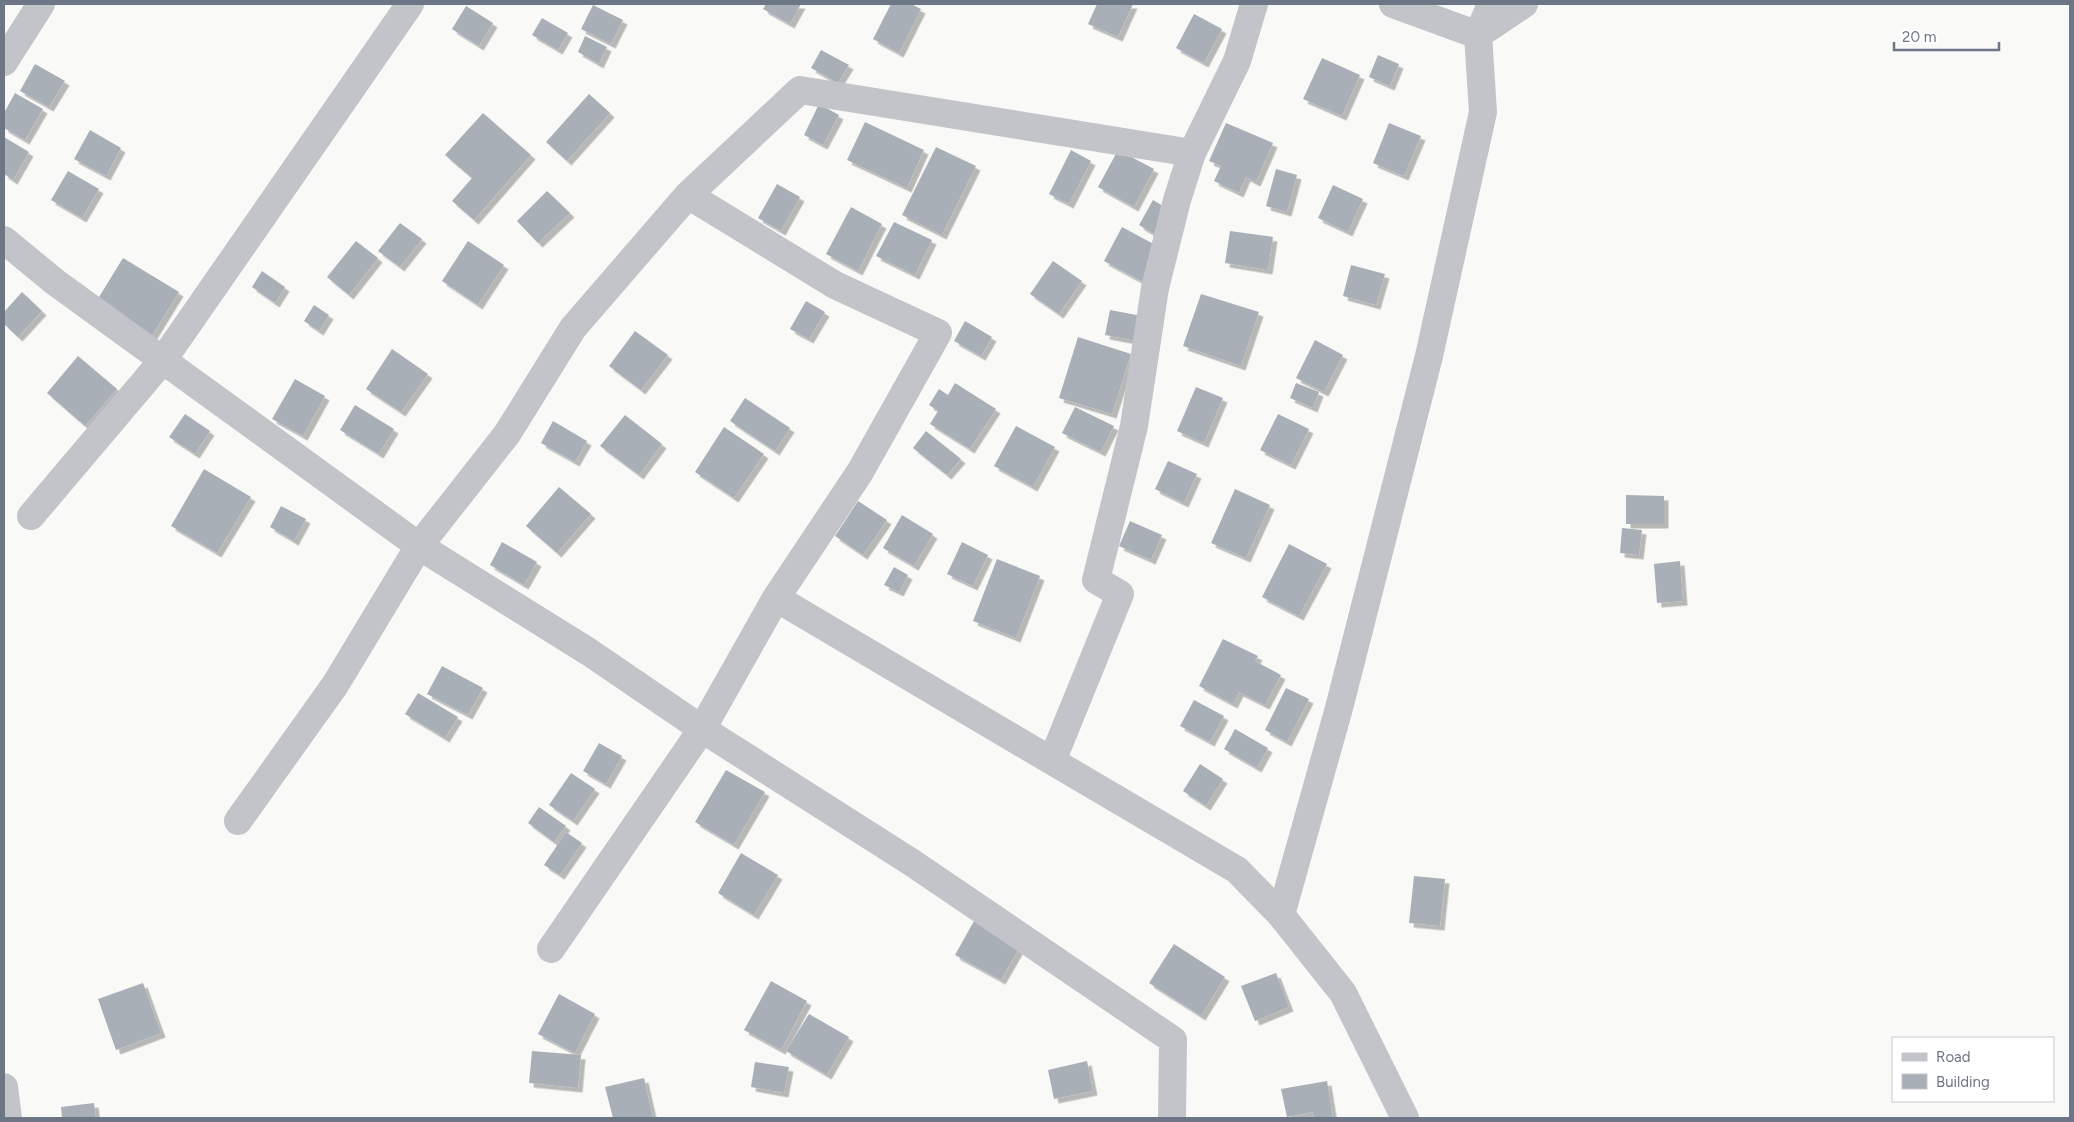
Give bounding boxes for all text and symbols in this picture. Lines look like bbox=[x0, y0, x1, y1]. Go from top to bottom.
scale bar bbox=[1894, 20, 1999, 52]
text: 20 m bbox=[1902, 28, 1936, 46]
legend bbox=[1892, 1037, 2054, 1102]
text: Road bbox=[1936, 1048, 1971, 1066]
text: Building bbox=[1936, 1073, 1990, 1091]

